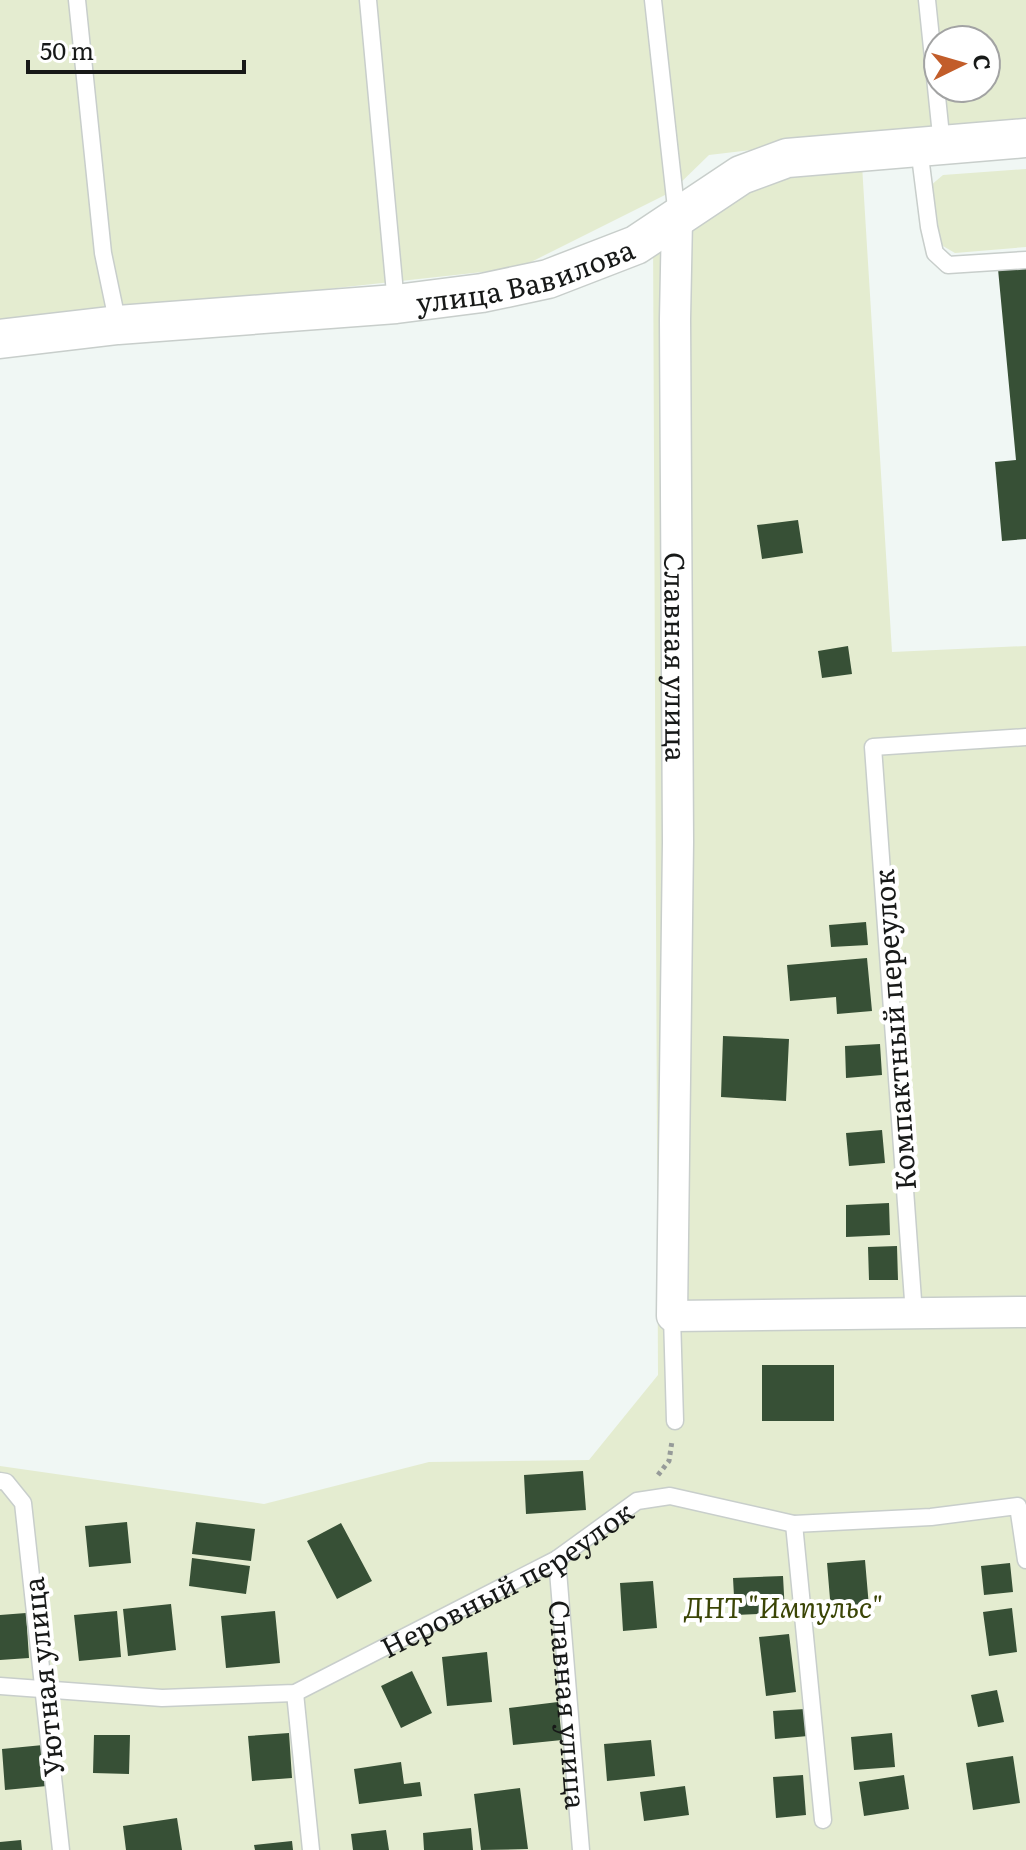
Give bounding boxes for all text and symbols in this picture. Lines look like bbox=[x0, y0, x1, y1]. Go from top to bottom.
scale bar bbox=[28, 24, 244, 74]
north arrow bbox=[922, 24, 1002, 104]
text: 50 m bbox=[40, 32, 94, 67]
text: С bbox=[966, 53, 1001, 71]
street label: улица Вавилова bbox=[413, 227, 640, 322]
street label: Славная улица bbox=[655, 552, 699, 762]
street label: Компактный переулок bbox=[861, 867, 925, 1192]
street label: Неровный переулок bbox=[373, 1490, 642, 1667]
street label: Уютная улица bbox=[11, 1575, 73, 1779]
park label: ДНТ "Импульс" bbox=[683, 1585, 883, 1627]
street label: Славная улица bbox=[539, 1598, 599, 1811]

